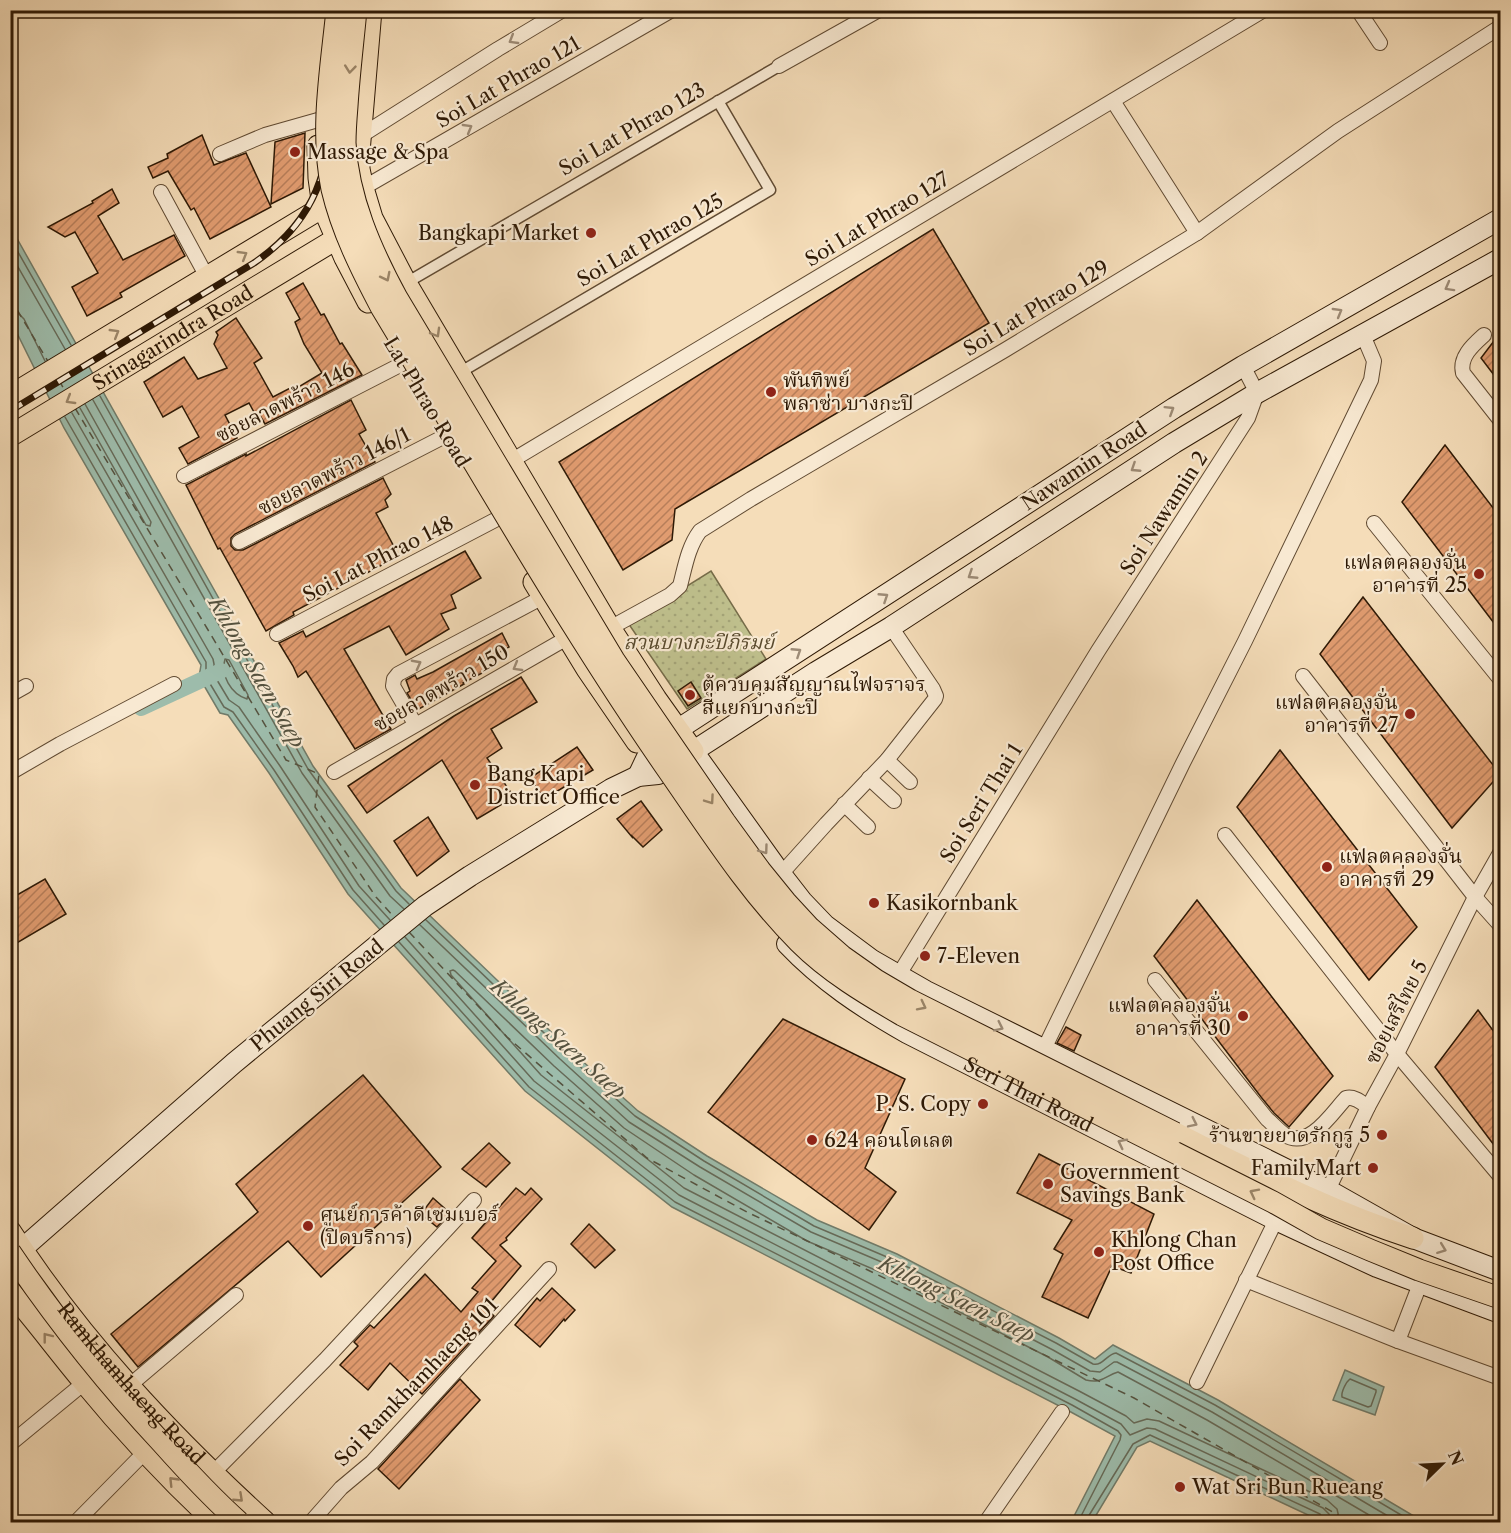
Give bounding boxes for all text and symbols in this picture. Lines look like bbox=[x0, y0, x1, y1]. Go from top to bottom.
street label: Soi Lat Phrao 121 bbox=[432, 31, 585, 133]
one-way arrow bbox=[509, 33, 519, 45]
one-way arrow bbox=[344, 64, 357, 73]
street label: Soi Lat Phrao 123 bbox=[555, 77, 709, 181]
one-way arrow bbox=[462, 123, 473, 135]
place label: Massage & Spa bbox=[307, 140, 449, 164]
marker: Massage & Spa bbox=[288, 145, 302, 159]
street label: Soi Lat Phrao 127 bbox=[801, 166, 953, 271]
street label: Soi Lat Phrao 125 bbox=[573, 188, 727, 292]
place label: Bangkapi Market bbox=[418, 221, 579, 245]
marker: Bangkapi Market bbox=[584, 226, 598, 240]
one-way arrow bbox=[237, 251, 247, 262]
street label: Soi Lat Phrao 129 bbox=[959, 255, 1113, 361]
one-way arrow bbox=[379, 271, 390, 282]
street label: Srinagarindra Road bbox=[88, 280, 257, 395]
one-way arrow bbox=[1445, 280, 1456, 291]
one-way arrow bbox=[1332, 308, 1342, 319]
one-way arrow bbox=[429, 327, 440, 337]
one-way arrow bbox=[109, 329, 119, 341]
street label: Lat Phrao Road bbox=[379, 333, 475, 471]
street label: ซอยลาดพร้าว 146 bbox=[212, 357, 358, 447]
place label: พันทิพย์ พลาซ่า บางกะปิ bbox=[783, 368, 913, 415]
marker: พันทิพย์ พลาซ่า บางกะปิ bbox=[764, 385, 778, 399]
one-way arrow bbox=[66, 393, 76, 405]
one-way arrow bbox=[1164, 406, 1174, 418]
street label: Nawamin Road bbox=[1017, 417, 1151, 515]
street label: ซอยลาดพร้าว 146/1 bbox=[254, 422, 415, 520]
street label: Soi Nawamin 2 bbox=[1115, 447, 1213, 579]
one-way arrow bbox=[1131, 461, 1141, 473]
street label: Soi Lat Phrao 148 bbox=[299, 511, 457, 607]
place label: แฟลตคลองจั่น อาคารที่ 25 bbox=[1344, 547, 1467, 597]
one-way arrow bbox=[967, 567, 978, 578]
marker: แฟลตคลองจั่น อาคารที่ 25 bbox=[1472, 567, 1486, 581]
water label: Khlong Saen Saep bbox=[202, 590, 311, 752]
one-way arrow bbox=[877, 593, 888, 604]
park label: สวนบางกะปิภิรมย์ bbox=[624, 630, 778, 654]
street label: ซอยลาดพร้าว 150 bbox=[369, 640, 513, 736]
one-way arrow bbox=[790, 648, 801, 659]
one-way arrow bbox=[411, 660, 422, 671]
one-way arrow bbox=[512, 660, 523, 671]
place label: ตู้ควบคุมสัญญาณไฟจราจร สี่แยกบางกะปิ bbox=[702, 671, 925, 719]
place label: แฟลตคลองจั่น อาคารที่ 27 bbox=[1275, 687, 1398, 737]
marker: ตู้ควบคุมสัญญาณไฟจราจร สี่แยกบางกะปิ bbox=[683, 688, 697, 702]
marker: แฟลตคลองจั่น อาคารที่ 27 bbox=[1403, 707, 1417, 721]
street label: Soi Seri Thai 1 bbox=[935, 738, 1028, 867]
place label: Bang Kapi District Office bbox=[487, 762, 620, 809]
marker: Bang Kapi District Office bbox=[468, 778, 482, 792]
one-way arrow bbox=[703, 793, 714, 804]
place label: แฟลตคลองจั่น อาคารที่ 29 bbox=[1339, 841, 1462, 891]
one-way arrow bbox=[757, 843, 768, 854]
marker: แฟลตคลองจั่น อาคารที่ 29 bbox=[1320, 860, 1334, 874]
place label: Kasikornbank bbox=[886, 891, 1019, 915]
marker: Kasikornbank bbox=[867, 896, 881, 910]
street label: Phuang Siri Road bbox=[246, 934, 388, 1056]
place label: 7-Eleven bbox=[937, 944, 1020, 968]
marker: 7-Eleven bbox=[918, 949, 932, 963]
street label: ซอยเสรีไทย 5 bbox=[1359, 956, 1432, 1068]
water label: Khlong Saen Saep bbox=[485, 972, 632, 1105]
place label: แฟลตคลองจั่น อาคารที่ 30 bbox=[1108, 990, 1231, 1040]
one-way arrow bbox=[916, 998, 927, 1010]
marker: แฟลตคลองจั่น อาคารที่ 30 bbox=[1236, 1009, 1250, 1023]
one-way arrow bbox=[993, 1020, 1004, 1032]
street label: Seri Thai Road bbox=[960, 1052, 1097, 1137]
place label: P. S. Copy bbox=[876, 1092, 972, 1116]
marker: P. S. Copy bbox=[976, 1097, 990, 1111]
one-way arrow bbox=[1187, 1116, 1198, 1128]
place label: ร้านขายยาดรักกูรู 5 bbox=[1209, 1123, 1370, 1148]
place label: 624 คอนโดเลต bbox=[824, 1126, 954, 1152]
marker: ร้านขายยาดรักกูรู 5 bbox=[1375, 1128, 1389, 1142]
marker: 624 คอนโดเลต bbox=[805, 1133, 819, 1147]
one-way arrow bbox=[1117, 1138, 1128, 1150]
place label: FamilyMart bbox=[1251, 1156, 1361, 1180]
place label: Government Savings Bank bbox=[1060, 1160, 1186, 1207]
marker: FamilyMart bbox=[1366, 1161, 1380, 1175]
marker: Government Savings Bank bbox=[1041, 1177, 1055, 1191]
one-way arrow bbox=[1250, 1188, 1261, 1200]
place label: ศูนย์การค้าดีเซมเบอร์ (ปิดบริการ) bbox=[320, 1202, 499, 1249]
marker: ศูนย์การค้าดีเซมเบอร์ (ปิดบริการ) bbox=[301, 1219, 315, 1233]
place label: Khlong Chan Post Office bbox=[1111, 1228, 1237, 1275]
one-way arrow bbox=[1436, 1242, 1446, 1255]
marker: Khlong Chan Post Office bbox=[1092, 1245, 1106, 1259]
water label: Khlong Saen Saep bbox=[873, 1249, 1039, 1348]
street label: Soi Ramkhamhaeng 101 bbox=[329, 1292, 503, 1471]
street label: Ramkhamhaeng Road bbox=[52, 1298, 209, 1470]
one-way arrow bbox=[44, 1333, 55, 1344]
north arrow bbox=[1412, 1434, 1472, 1494]
text: N bbox=[1444, 1447, 1468, 1468]
place label: Wat Sri Bun Rueang bbox=[1191, 1475, 1383, 1499]
one-way arrow bbox=[170, 1478, 181, 1489]
marker: Wat Sri Bun Rueang bbox=[1173, 1480, 1187, 1494]
one-way arrow bbox=[232, 1491, 243, 1502]

